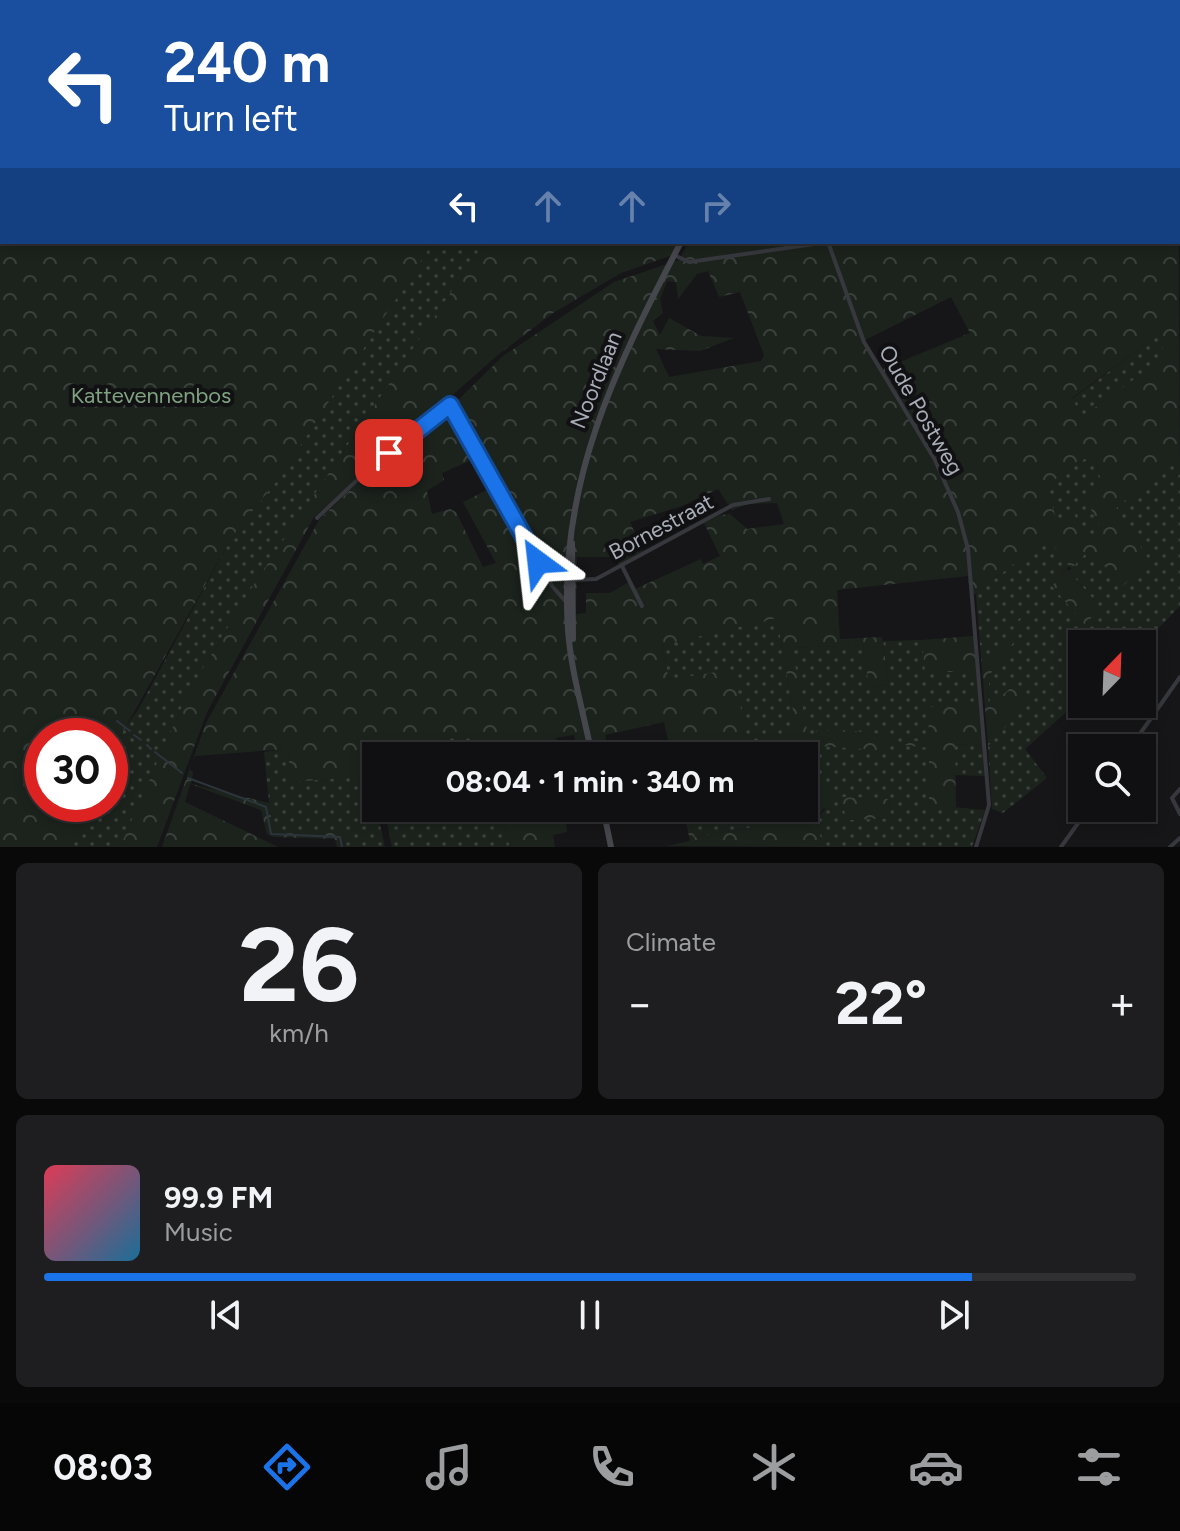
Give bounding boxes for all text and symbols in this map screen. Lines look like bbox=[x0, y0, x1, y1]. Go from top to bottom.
text: 240 m bbox=[164, 29, 330, 96]
icon: left bbox=[32, 32, 136, 136]
text: Turn left bbox=[164, 97, 298, 140]
icon: left bbox=[442, 184, 486, 228]
icon: ahead bbox=[526, 184, 570, 228]
icon: ahead bbox=[610, 184, 654, 228]
icon: right bbox=[694, 184, 738, 228]
street label: Noordlaan bbox=[564, 327, 628, 433]
street label: Oude Postweg bbox=[873, 340, 969, 480]
park label: Kattevennenbos bbox=[71, 382, 231, 409]
pin bbox=[355, 419, 423, 487]
icon: arrive bbox=[367, 431, 411, 475]
street label: Bornestraat bbox=[604, 488, 718, 566]
position arrow bbox=[496, 520, 580, 604]
north arrow bbox=[1068, 630, 1156, 718]
map controls bbox=[1068, 630, 1156, 822]
speed limit sign: 30 bbox=[24, 718, 128, 822]
button: search bbox=[1068, 734, 1156, 822]
text: 08:04 · 1 min · 340 m bbox=[446, 763, 734, 800]
text: 26 bbox=[239, 902, 359, 1027]
text: Climate bbox=[626, 926, 716, 958]
text: 22° bbox=[835, 967, 927, 1039]
text: − bbox=[626, 977, 653, 1030]
text: + bbox=[1109, 977, 1136, 1030]
text: km/h bbox=[269, 1017, 329, 1049]
text: 99.9 FM bbox=[164, 1179, 273, 1216]
text: Music bbox=[164, 1216, 233, 1248]
icon: previous bbox=[204, 1293, 248, 1337]
icon: pause bbox=[568, 1293, 612, 1337]
icon: next bbox=[932, 1293, 976, 1337]
icon: directions bbox=[259, 1439, 315, 1495]
icon: music bbox=[421, 1439, 477, 1495]
icon: phone bbox=[584, 1439, 640, 1495]
icon: climate bbox=[746, 1439, 802, 1495]
icon: car bbox=[908, 1439, 964, 1495]
icon: filters bbox=[1071, 1439, 1127, 1495]
text: 08:03 bbox=[53, 1446, 153, 1489]

